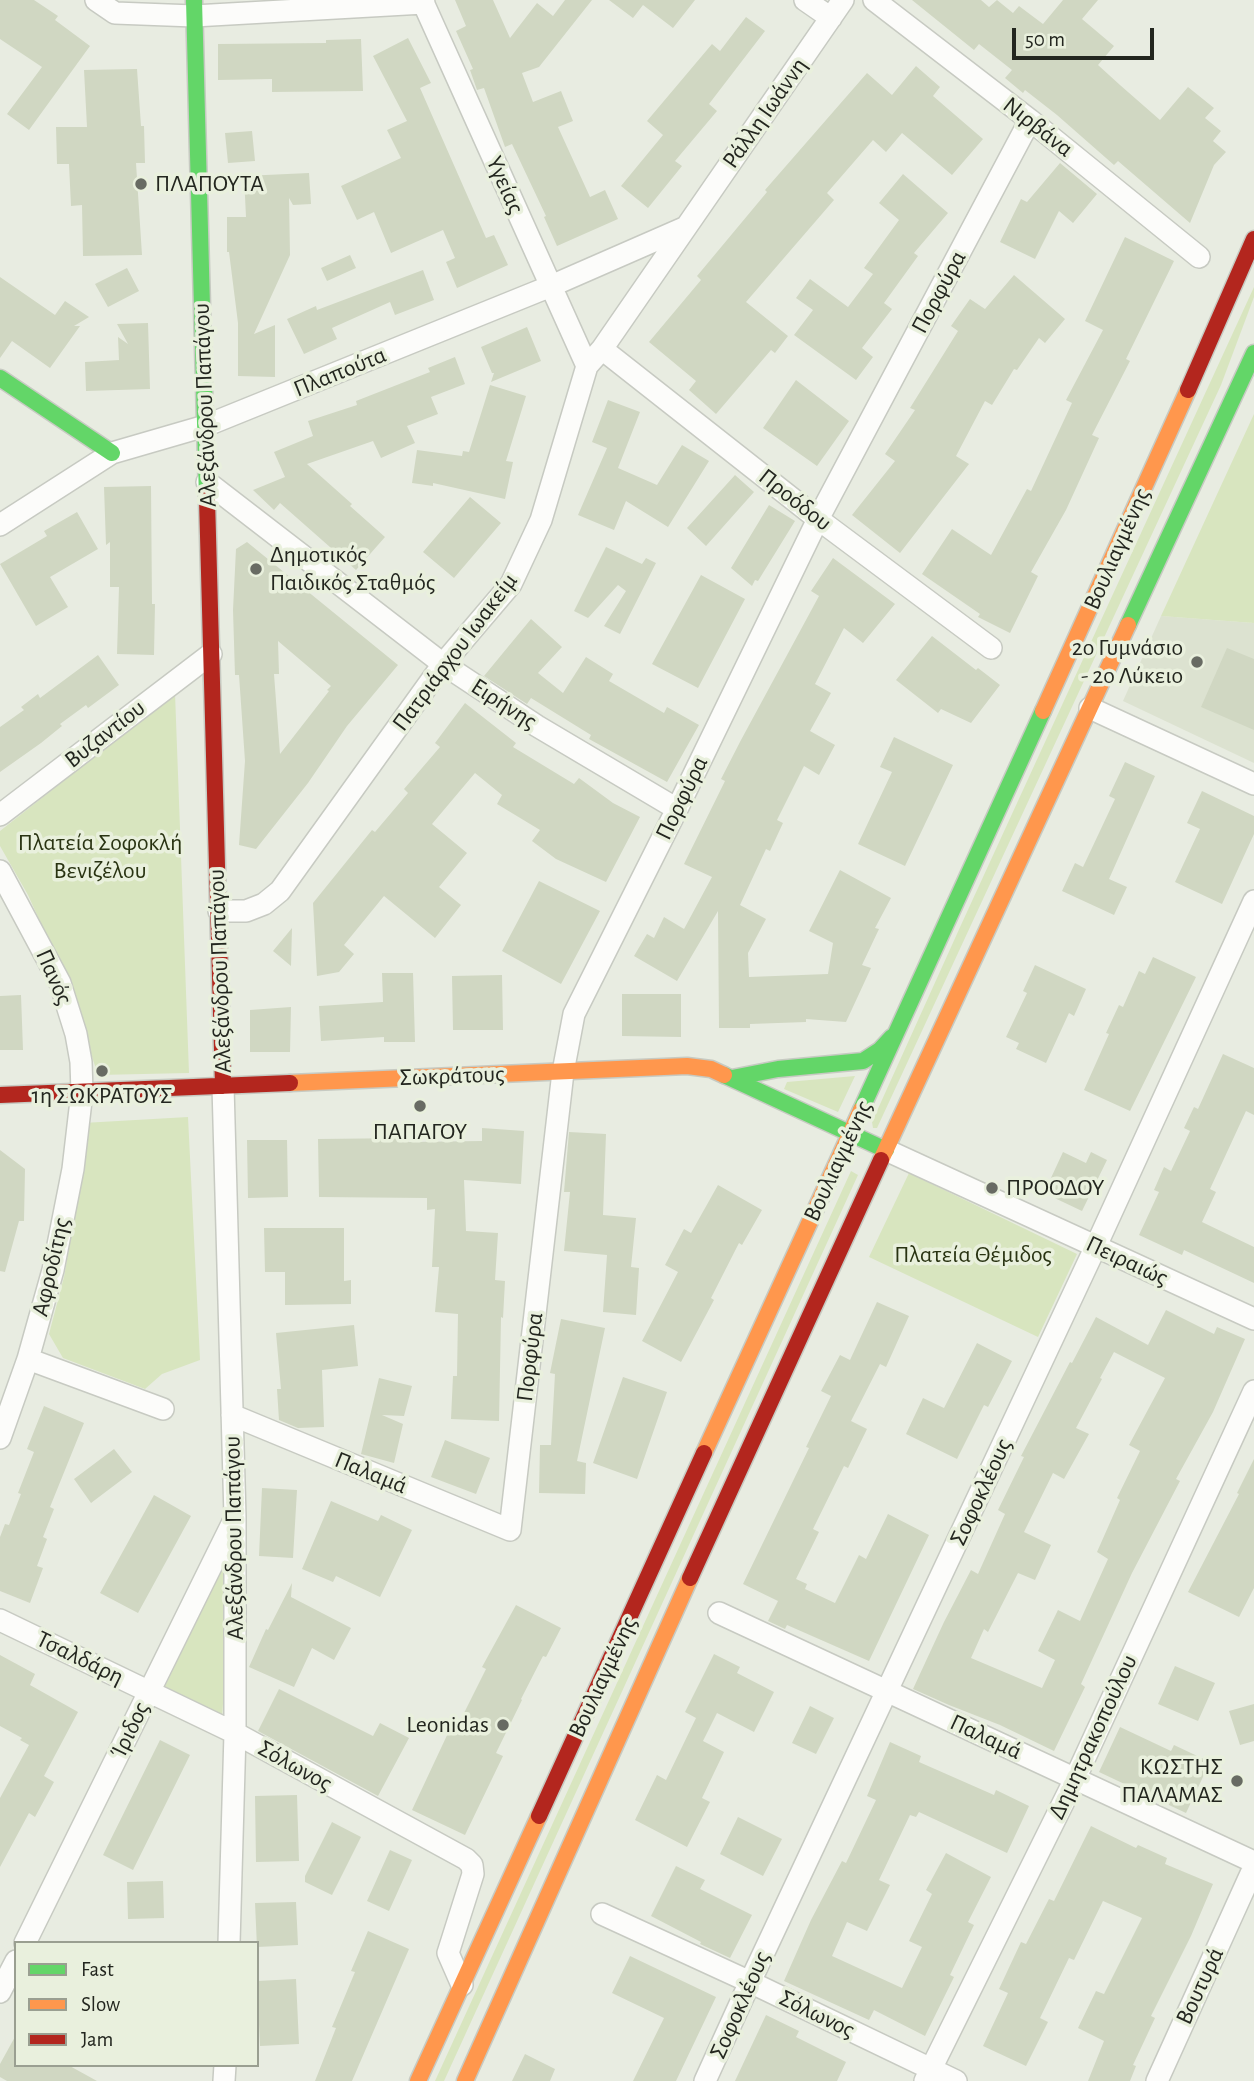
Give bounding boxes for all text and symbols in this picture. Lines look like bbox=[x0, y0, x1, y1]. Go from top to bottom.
scale bar bbox=[1016, 14, 1158, 58]
text: 50 m bbox=[1025, 29, 1065, 50]
street label: Ράλλη Ιωάννη bbox=[716, 52, 814, 174]
street label: Νιρβάνα bbox=[997, 91, 1079, 163]
street label: Υγείας bbox=[480, 152, 530, 218]
place label: ΠΛΑΠΟΥΤΑ bbox=[155, 170, 264, 198]
marker: ΠΛΑΠΟΥΤΑ bbox=[133, 176, 149, 192]
street label: Πορφύρα bbox=[905, 246, 973, 338]
street label: Αλεξάνδρου Παπάγου bbox=[187, 302, 223, 508]
street label: Πλαπούτα bbox=[289, 340, 391, 404]
street label: Προόδου bbox=[753, 463, 837, 537]
street label: Βουλιαγμένης bbox=[1077, 484, 1157, 614]
place label: Δημοτικός Παιδικός Σταθμός bbox=[270, 541, 435, 597]
marker: Δημοτικός Παιδικός Σταθμός bbox=[248, 561, 264, 577]
street label: Πατριάρχου Ιωακείμ bbox=[386, 567, 524, 737]
place label: 2ο Γυμνάσιο - 2ο Λύκειο bbox=[1072, 634, 1183, 690]
marker: 2ο Γυμνάσιο - 2ο Λύκειο bbox=[1189, 654, 1205, 670]
street label: Ειρήνης bbox=[466, 672, 542, 736]
street label: Βυζαντίου bbox=[59, 694, 151, 774]
street label: Πορφύρα bbox=[649, 751, 715, 845]
park label: Πλατεία Σοφοκλή Βενιζέλου bbox=[18, 829, 182, 885]
street label: Αλεξάνδρου Παπάγου bbox=[202, 868, 238, 1074]
street label: Πανός bbox=[29, 945, 79, 1009]
street label: Σωκράτους bbox=[399, 1060, 505, 1092]
marker: 1η ΣΩΚΡΑΤΟΥΣ bbox=[94, 1063, 110, 1079]
place label: 1η ΣΩΚΡΑΤΟΥΣ bbox=[32, 1082, 172, 1110]
street label: Βουλιαγμένης bbox=[797, 1096, 879, 1226]
marker: ΠΑΠΑΓΟΥ bbox=[412, 1098, 428, 1114]
place label: ΠΑΠΑΓΟΥ bbox=[373, 1118, 467, 1146]
place label: ΠΡΟΟΔΟΥ bbox=[1006, 1174, 1104, 1202]
marker: ΠΡΟΟΔΟΥ bbox=[984, 1180, 1000, 1196]
street label: Αφροδίτης bbox=[26, 1215, 76, 1319]
street label: Πειραιώς bbox=[1081, 1230, 1173, 1292]
park label: Πλατεία Θέμιδος bbox=[894, 1241, 1052, 1269]
street label: Πορφύρα bbox=[510, 1311, 550, 1403]
street label: Σοφοκλέους bbox=[944, 1434, 1018, 1550]
street label: Αλεξάνδρου Παπάγου bbox=[218, 1436, 250, 1640]
street label: Παλαμά bbox=[330, 1445, 412, 1501]
street label: Βουλιαγμένης bbox=[562, 1612, 644, 1742]
street label: Τσαλδάρη bbox=[32, 1625, 128, 1691]
street label: Δημητρακοπούλου bbox=[1042, 1650, 1144, 1824]
street label: Ίριδος bbox=[104, 1697, 156, 1763]
street label: Παλαμά bbox=[946, 1708, 1026, 1766]
place label: Leonidas bbox=[406, 1711, 489, 1739]
marker: Leonidas bbox=[495, 1717, 511, 1733]
street label: Σόλωνος bbox=[253, 1734, 337, 1798]
place label: ΚΩΣΤΗΣ ΠΑΛΑΜΑΣ bbox=[1121, 1753, 1223, 1809]
marker: ΚΩΣΤΗΣ ΠΑΛΑΜΑΣ bbox=[1229, 1773, 1245, 1789]
legend bbox=[14, 1941, 259, 2067]
street label: Βουτυρά bbox=[1170, 1943, 1230, 2029]
street label: Σοφοκλέους bbox=[703, 1947, 777, 2063]
text: Fast bbox=[81, 1959, 114, 1980]
street label: Σόλωνος bbox=[775, 1983, 859, 2045]
text: Slow bbox=[81, 1994, 120, 2015]
text: Jam bbox=[81, 2029, 113, 2050]

